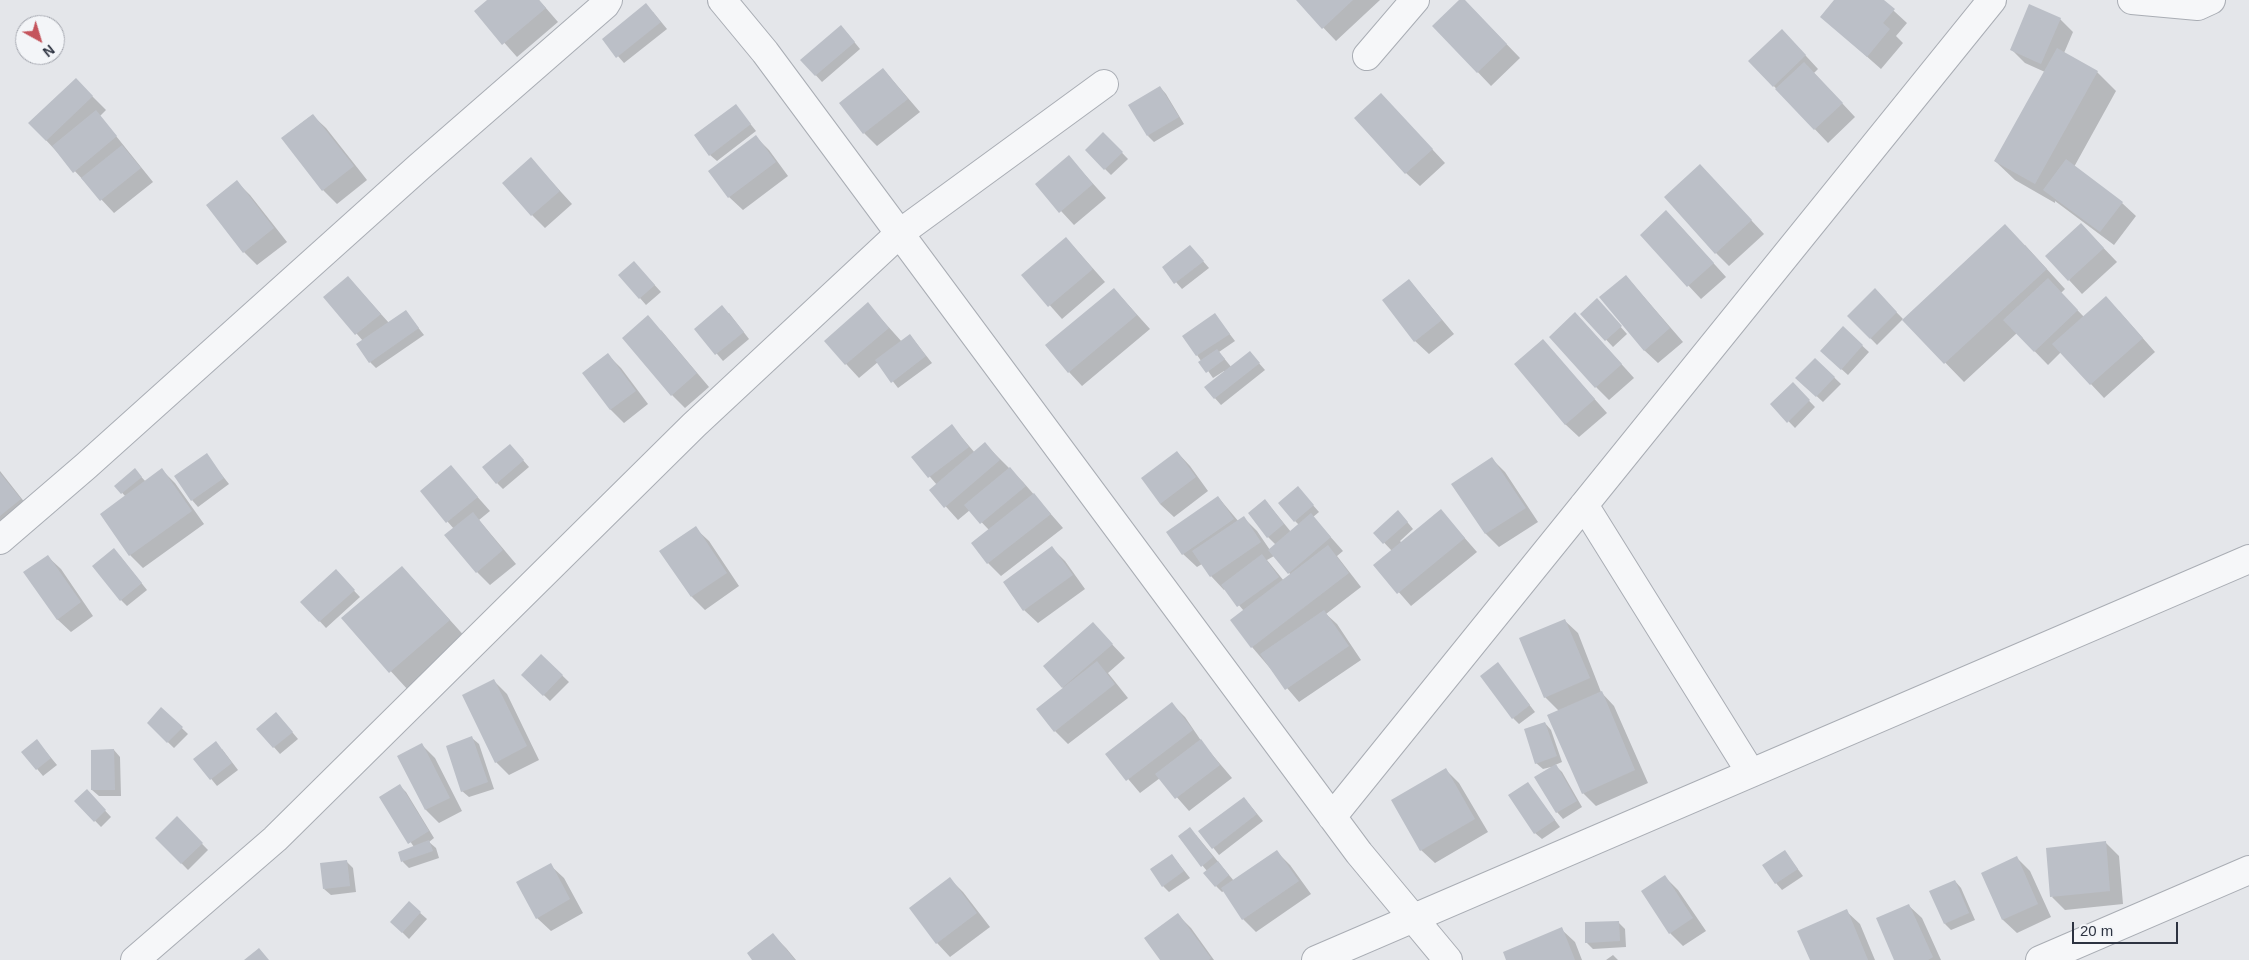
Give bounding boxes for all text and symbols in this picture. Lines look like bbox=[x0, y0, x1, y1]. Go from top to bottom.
north arrow bbox=[15, 15, 65, 65]
text: N bbox=[40, 41, 58, 60]
scale bar bbox=[2074, 912, 2180, 944]
text: 20 m bbox=[2080, 922, 2113, 939]

